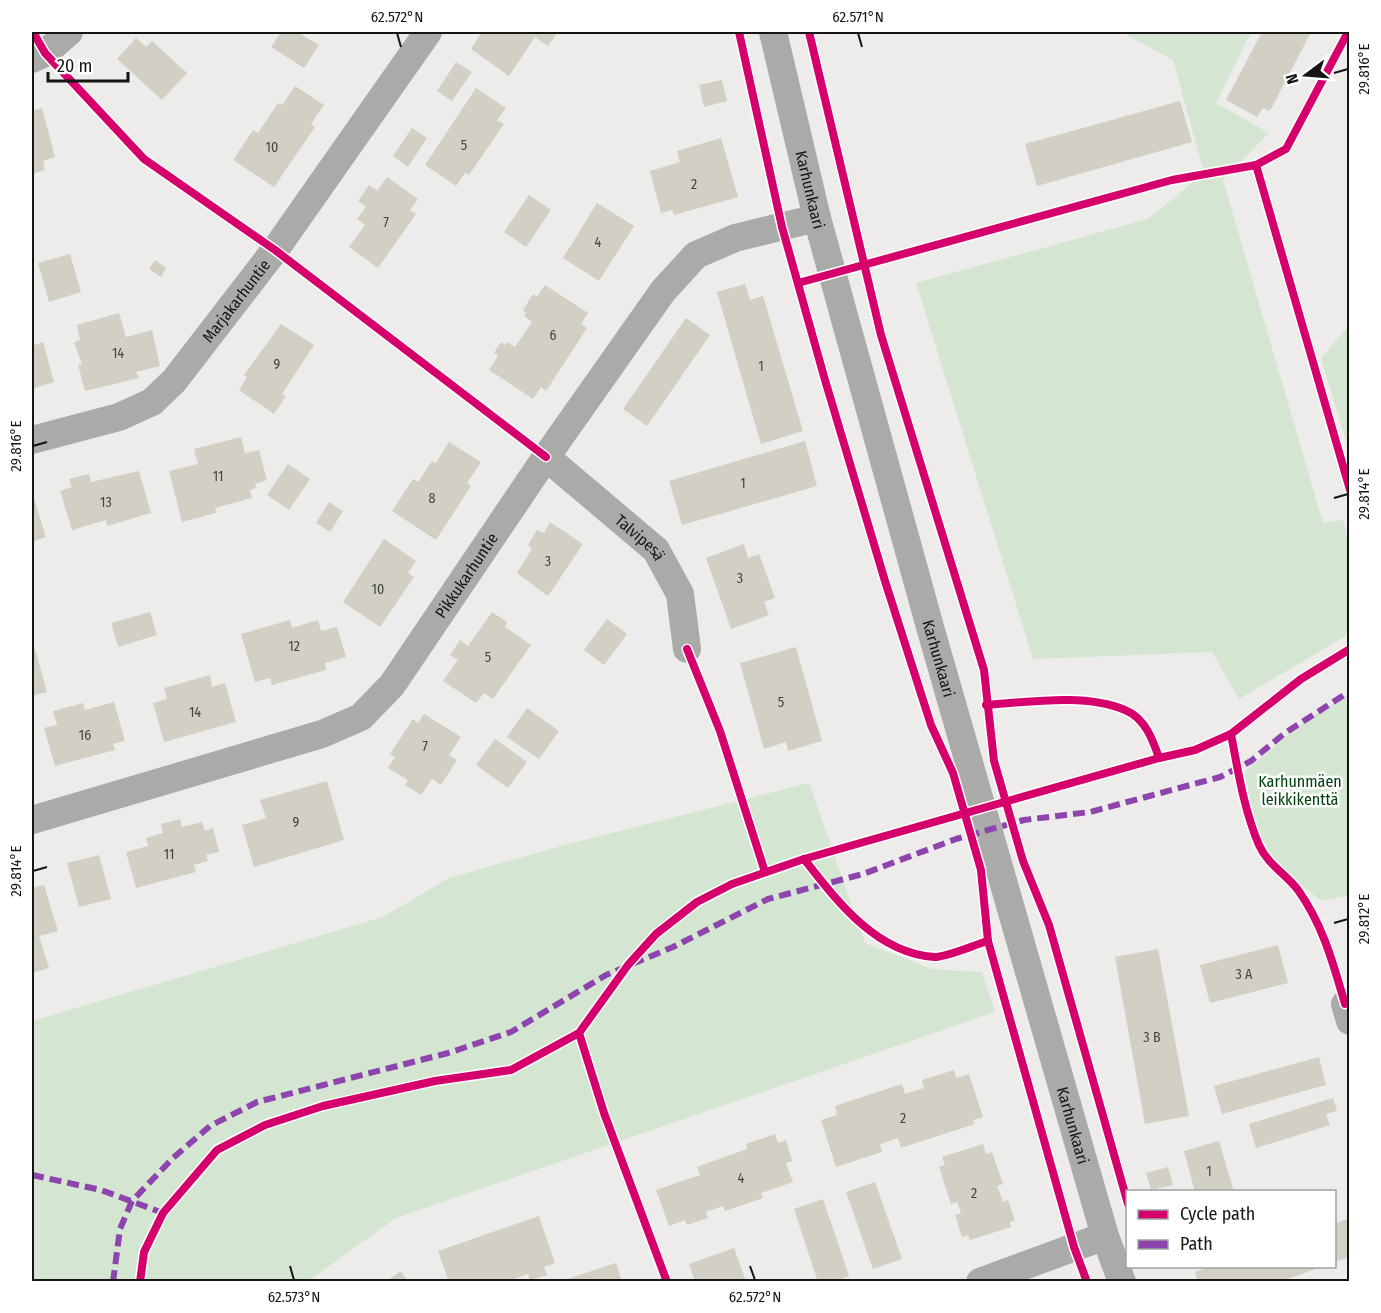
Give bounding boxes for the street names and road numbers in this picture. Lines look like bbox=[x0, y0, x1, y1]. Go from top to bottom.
street label: Karhunkaari bbox=[792, 149, 829, 231]
street label: Marjakarhuntie bbox=[198, 255, 274, 346]
street label: Talvipesä bbox=[611, 510, 669, 564]
street label: Pikkukarhuntie bbox=[431, 529, 502, 621]
street label: Karhunkaari bbox=[919, 618, 959, 699]
street label: Karhunkaari bbox=[1053, 1085, 1093, 1166]

